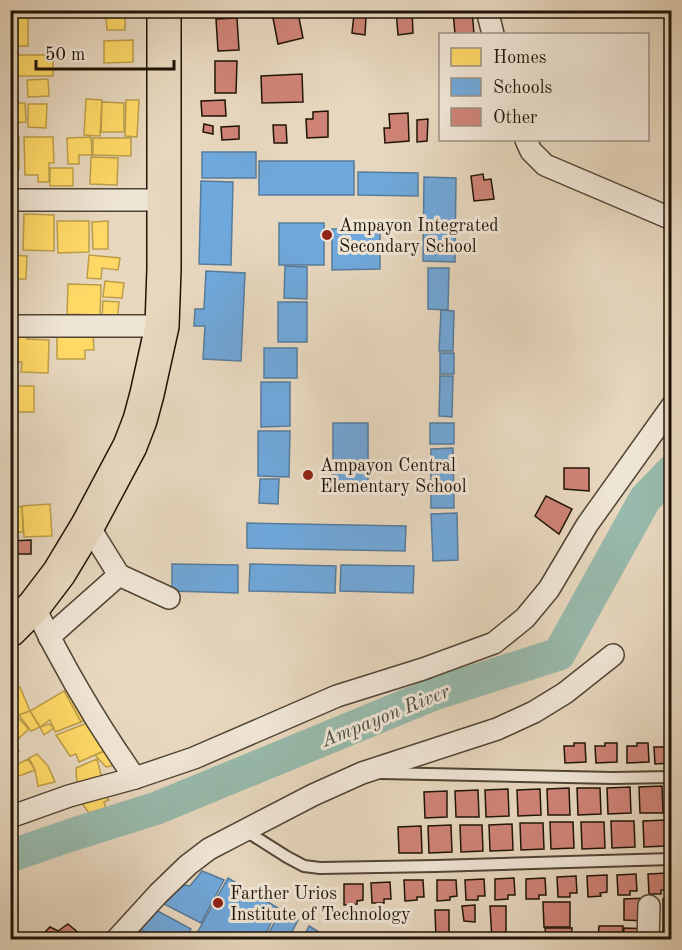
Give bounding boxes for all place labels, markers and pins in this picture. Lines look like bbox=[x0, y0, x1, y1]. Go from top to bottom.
place label: Ampayon Integrated Secondary School bbox=[339, 217, 499, 256]
marker: Ampayon Integrated Secondary School bbox=[320, 228, 334, 242]
place label: Ampayon Central Elementary School bbox=[320, 457, 467, 496]
marker: Ampayon Central Elementary School bbox=[301, 468, 315, 482]
place label: Farther Urios Institute of Technology bbox=[230, 885, 411, 924]
marker: Farther Urios Institute of Technology bbox=[211, 896, 225, 910]

